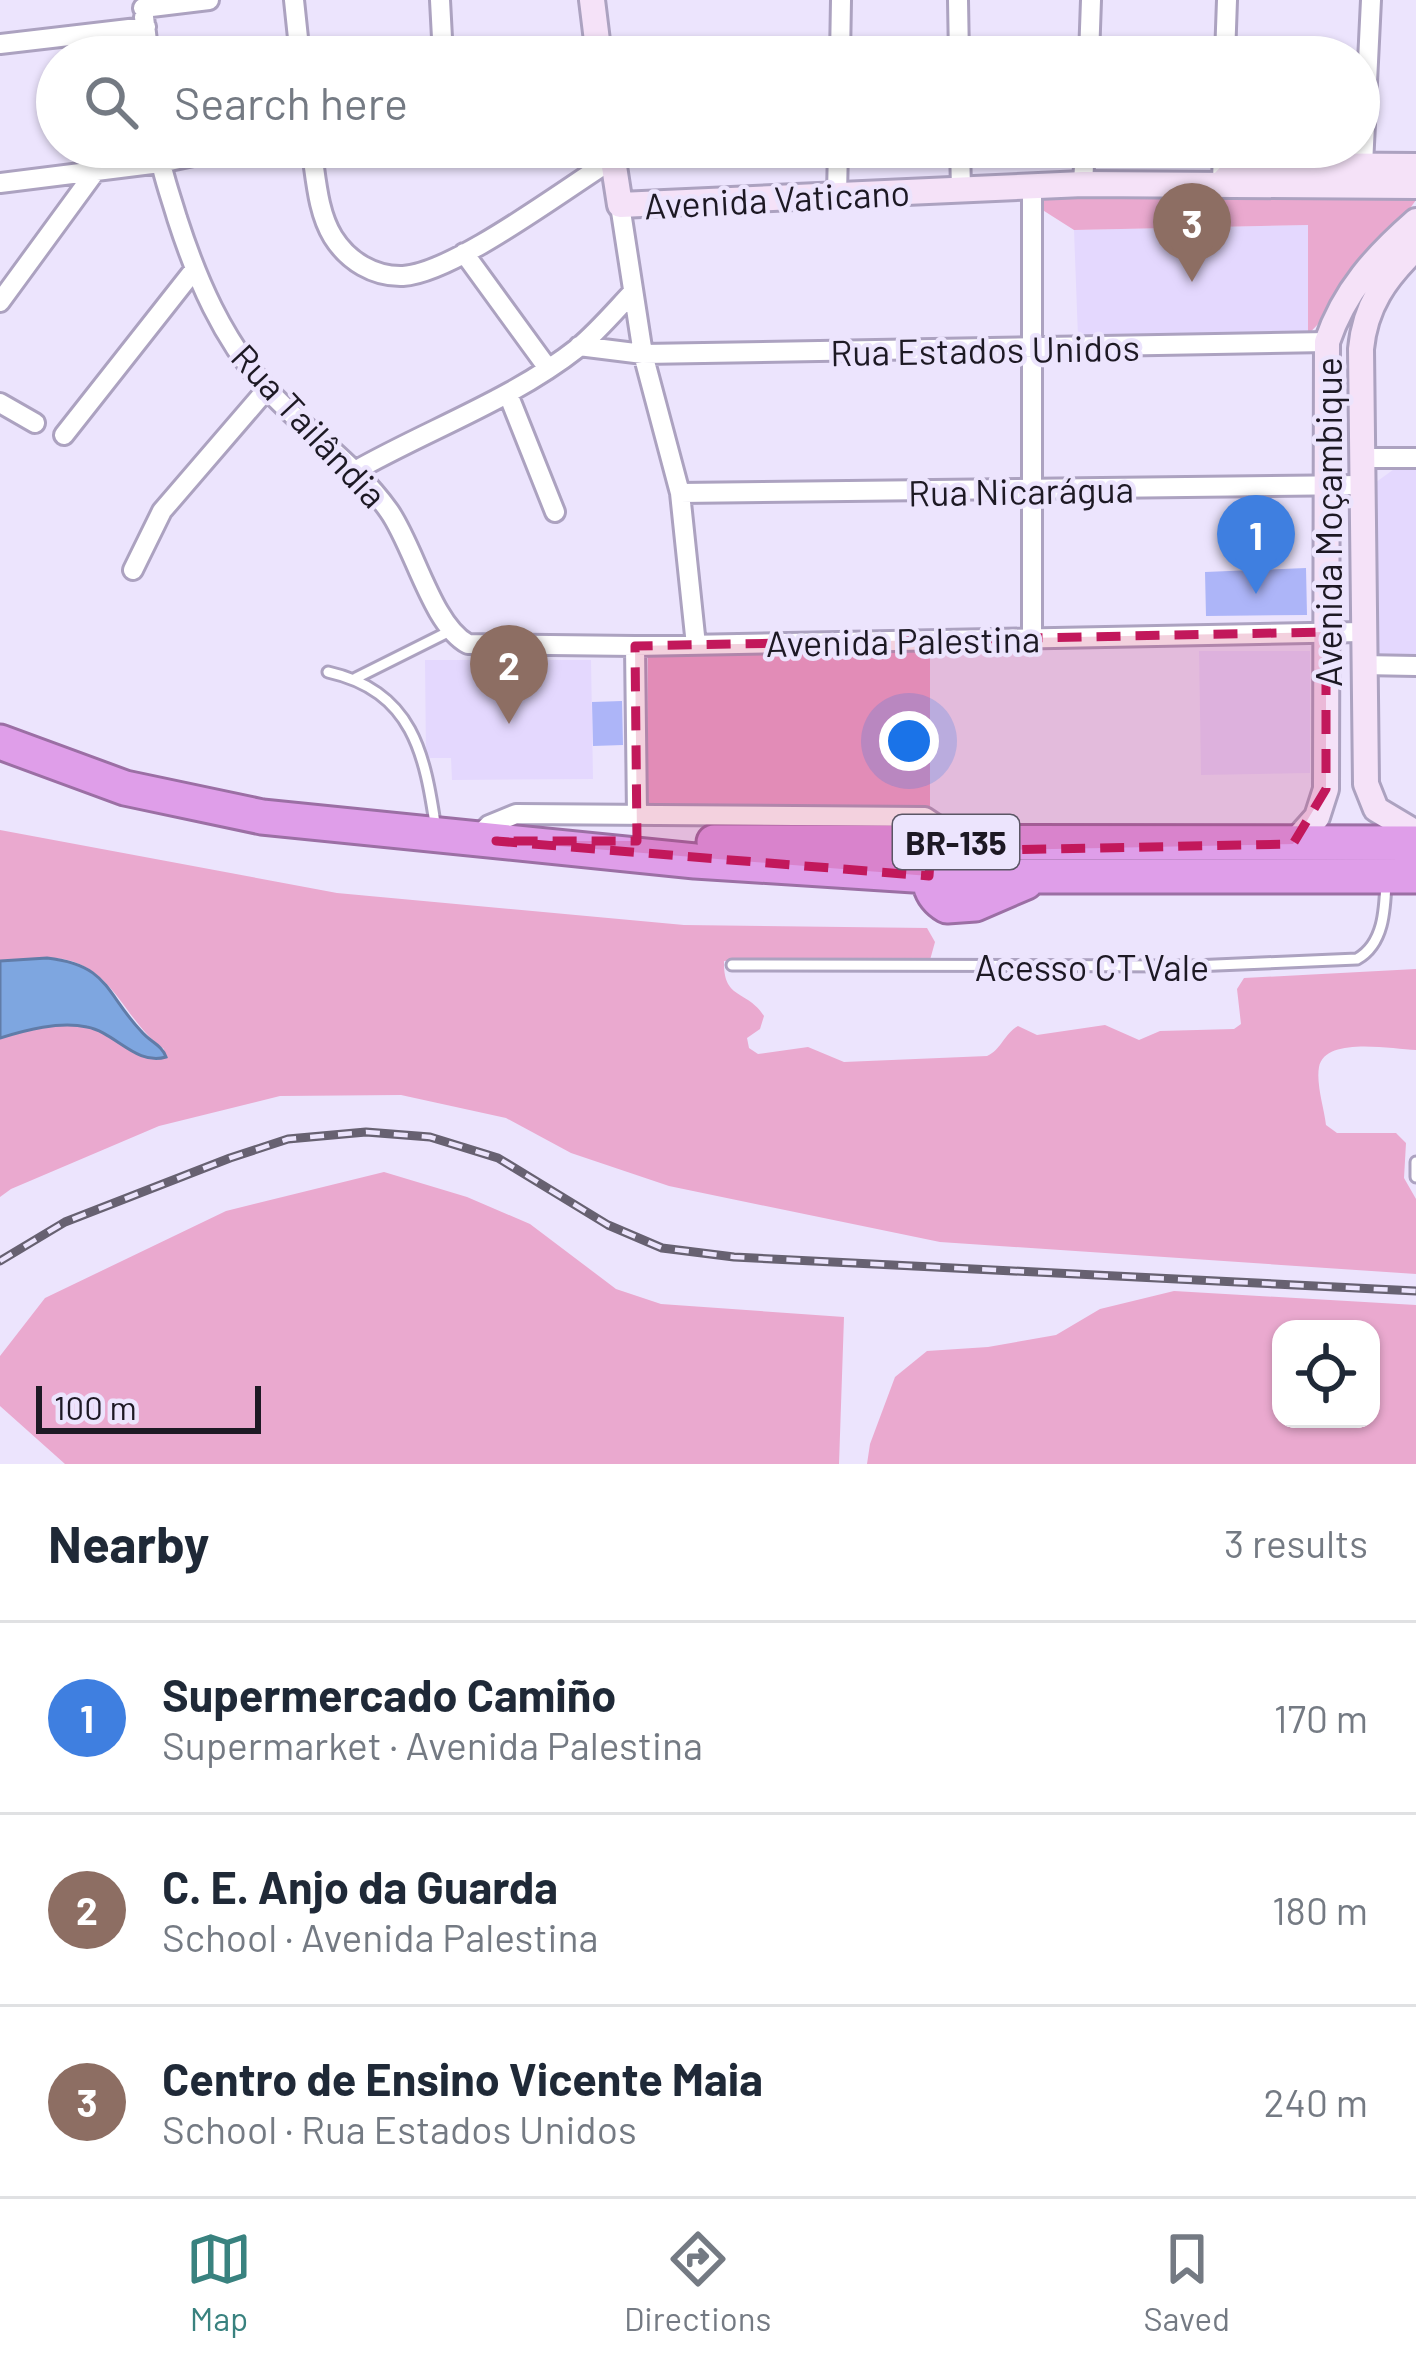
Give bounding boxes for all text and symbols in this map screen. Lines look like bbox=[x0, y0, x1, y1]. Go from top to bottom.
search box bbox=[36, 36, 1380, 168]
icon: search bbox=[78, 69, 144, 135]
text: Search here bbox=[174, 75, 408, 129]
street label: Avenida Vaticano bbox=[643, 170, 911, 226]
pin: 3 bbox=[1153, 183, 1231, 282]
street label: Rua Estados Unidos bbox=[830, 325, 1140, 373]
street label: Rua Tailândia bbox=[224, 334, 396, 516]
street label: Avenida Moçambique bbox=[1306, 357, 1349, 687]
street label: Rua Nicarágua bbox=[908, 467, 1134, 513]
pin: 1 bbox=[1217, 495, 1295, 594]
street label: Avenida Palestina bbox=[765, 616, 1041, 664]
pin: 2 bbox=[470, 625, 548, 724]
your location bbox=[879, 711, 939, 771]
road number: BR-135 bbox=[893, 815, 1019, 869]
street label: Acesso CT Vale bbox=[975, 945, 1209, 988]
map controls bbox=[1272, 1320, 1380, 1428]
button: locate bbox=[1272, 1320, 1380, 1428]
scale bar bbox=[36, 1380, 261, 1433]
text: 100 m bbox=[54, 1387, 137, 1427]
text: Nearby bbox=[48, 1512, 209, 1573]
text: 3 results bbox=[1224, 1519, 1368, 1566]
text: Supermercado Camiño bbox=[162, 1667, 616, 1721]
text: 1 bbox=[80, 1694, 94, 1741]
text: 170 m bbox=[1274, 1694, 1368, 1741]
text: Supermarket · Avenida Palestina bbox=[162, 1721, 703, 1768]
text: C. E. Anjo da Guarda bbox=[162, 1859, 558, 1913]
text: 2 bbox=[76, 1886, 98, 1933]
text: 180 m bbox=[1272, 1886, 1368, 1933]
text: School · Avenida Palestina bbox=[162, 1913, 598, 1960]
text: Centro de Ensino Vicente Maia bbox=[162, 2051, 763, 2105]
text: 3 bbox=[76, 2078, 98, 2125]
text: 240 m bbox=[1264, 2078, 1368, 2125]
text: School · Rua Estados Unidos bbox=[162, 2105, 637, 2152]
tab: Map bbox=[186, 2226, 252, 2338]
tab: Directions bbox=[624, 2226, 771, 2338]
tab: Saved bbox=[1143, 2226, 1230, 2338]

